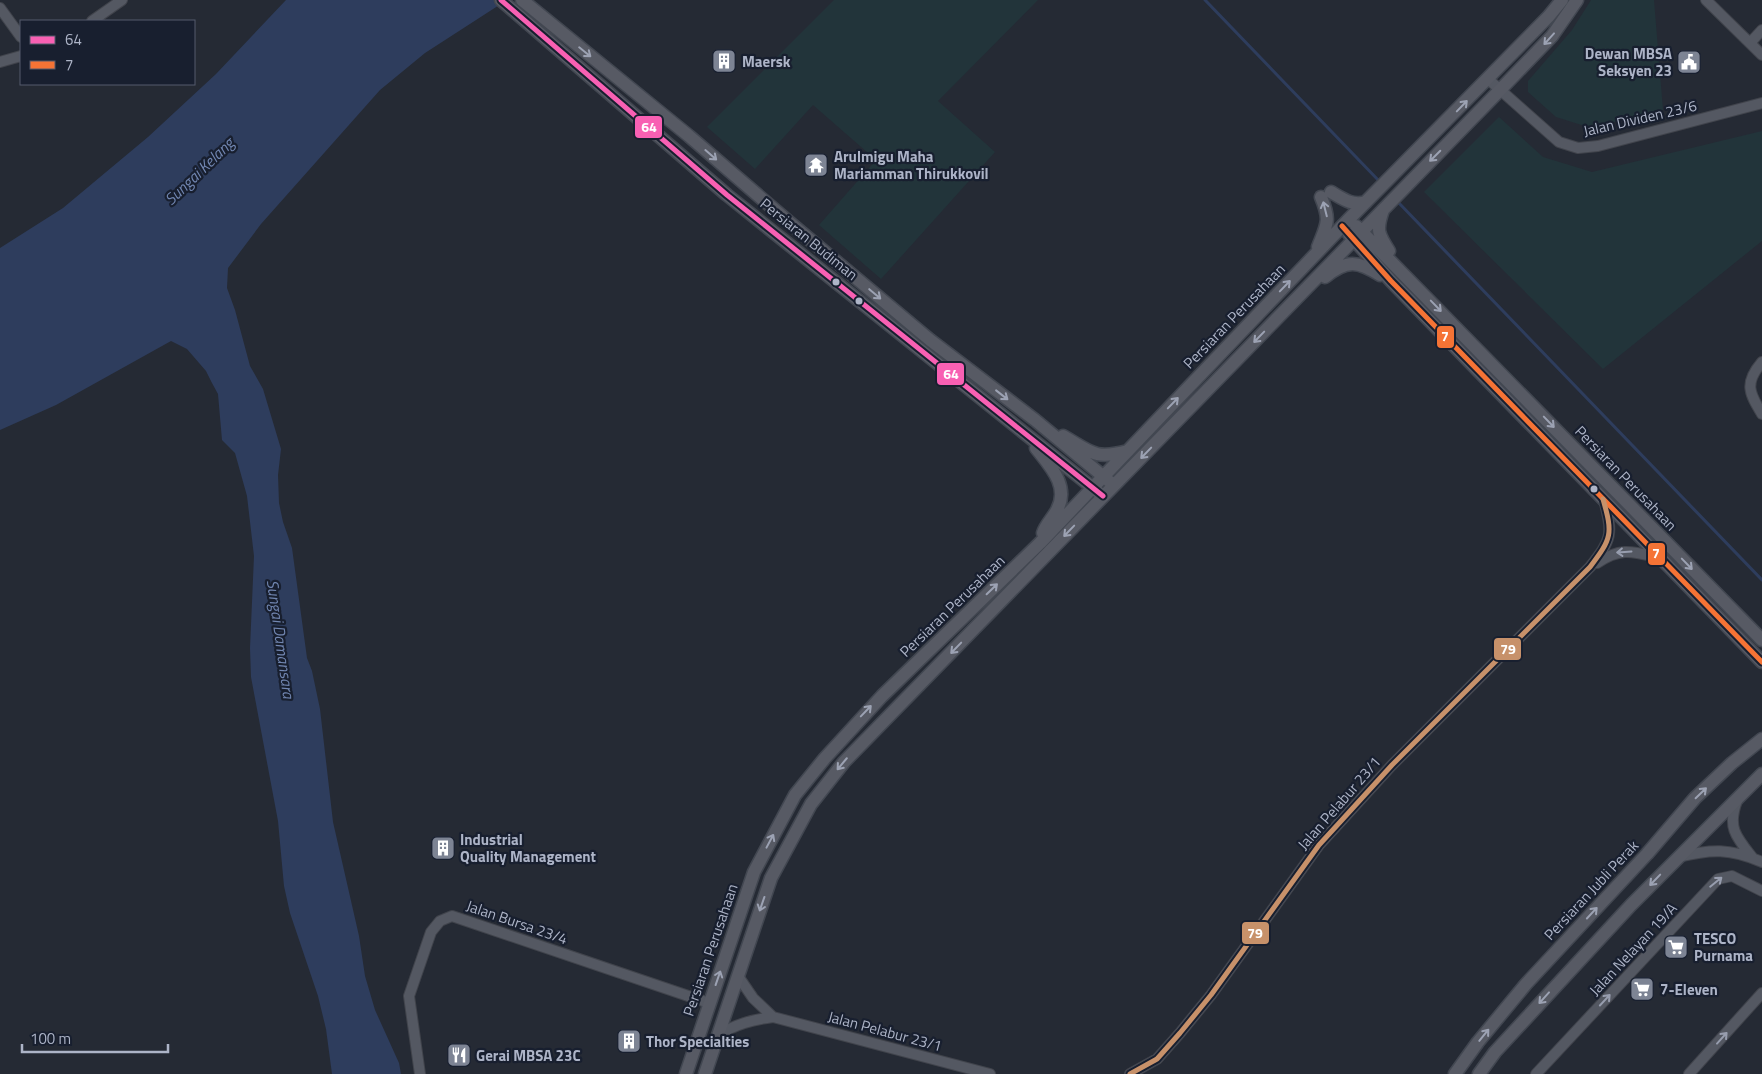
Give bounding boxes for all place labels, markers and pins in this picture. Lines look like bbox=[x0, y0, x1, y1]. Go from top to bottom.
place label: Dewan MBSA Seksyen 23 bbox=[1585, 42, 1672, 82]
building icon: Maersk bbox=[711, 48, 737, 74]
public building icon: Dewan MBSA Seksyen 23 bbox=[1676, 49, 1702, 75]
place label: Maersk bbox=[742, 50, 791, 73]
place label: Arulmigu Maha Mariamman Thirukkovil bbox=[834, 145, 989, 185]
temple icon: Arulmigu Maha Mariamman Thirukkovil bbox=[803, 152, 829, 178]
unlabelled marker bbox=[831, 277, 841, 287]
unlabelled marker bbox=[854, 296, 864, 306]
unlabelled marker bbox=[1589, 484, 1599, 494]
place label: Industrial Quality Management bbox=[460, 828, 597, 868]
building icon: Industrial Quality Management bbox=[430, 835, 456, 861]
place label: TESCO Purnama bbox=[1694, 927, 1753, 967]
supermarket icon: TESCO Purnama bbox=[1663, 934, 1689, 960]
supermarket icon: 7-Eleven bbox=[1629, 976, 1655, 1002]
place label: 7-Eleven bbox=[1660, 978, 1718, 1001]
building icon: Thor Specialties bbox=[616, 1028, 642, 1054]
place label: Thor Specialties bbox=[646, 1030, 749, 1053]
restaurant icon: Gerai MBSA 23C bbox=[446, 1042, 472, 1068]
place label: Gerai MBSA 23C bbox=[476, 1044, 581, 1067]

